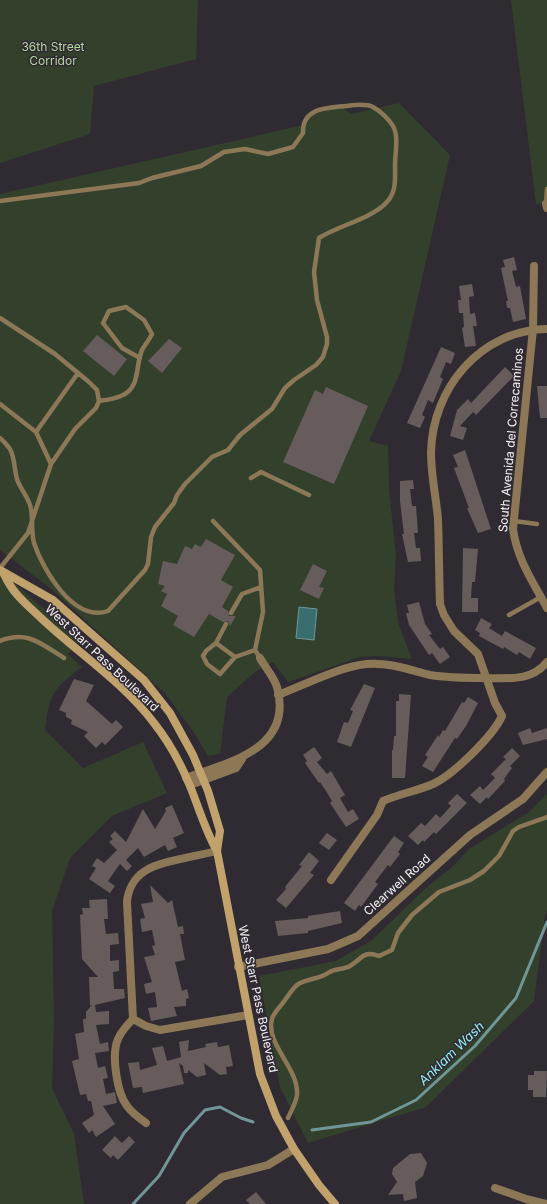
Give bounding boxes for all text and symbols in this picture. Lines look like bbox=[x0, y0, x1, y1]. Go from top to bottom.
park label: 36th Street Corridor bbox=[21, 39, 85, 68]
street label: South Avenida del Correcaminos bbox=[495, 347, 526, 533]
street label: West Starr Pass Boulevard bbox=[42, 601, 162, 714]
street label: Clearwell Road bbox=[360, 851, 433, 919]
street label: West Starr Pass Boulevard bbox=[236, 924, 281, 1074]
water label: Anklam Wash bbox=[414, 1018, 487, 1089]

